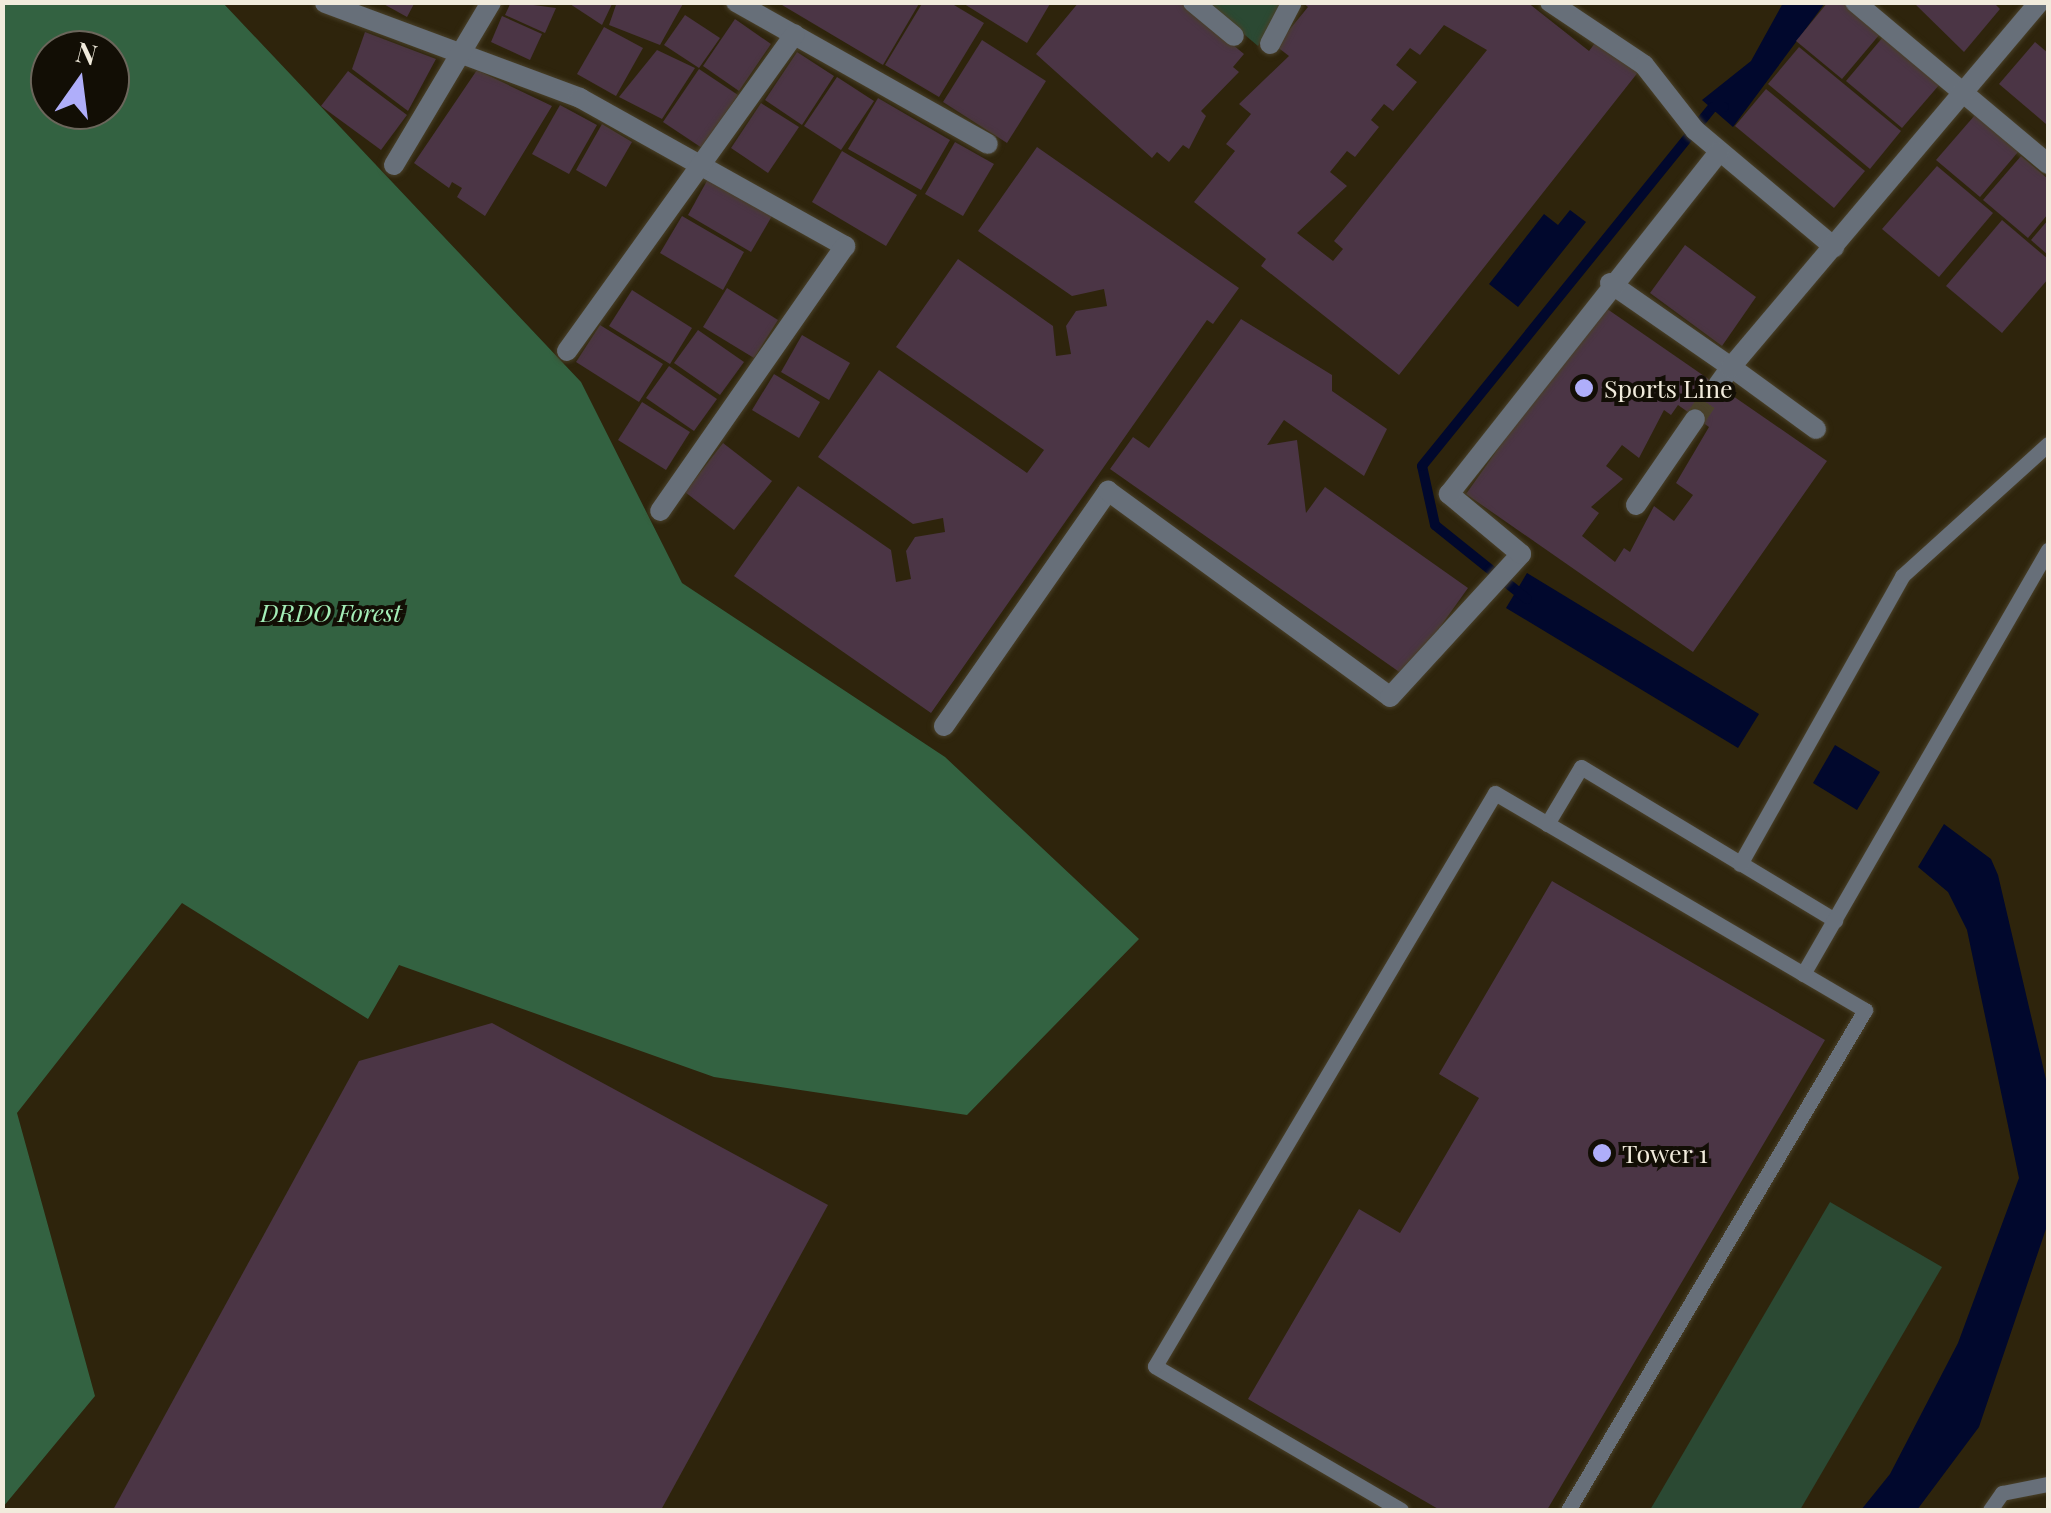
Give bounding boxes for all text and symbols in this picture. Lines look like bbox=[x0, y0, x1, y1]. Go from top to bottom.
north arrow bbox=[30, 30, 130, 130]
text: N bbox=[73, 32, 101, 73]
place label: Sports Line bbox=[1604, 373, 1733, 403]
marker: Sports Line bbox=[1573, 377, 1595, 399]
park label: DRDO Forest bbox=[260, 597, 402, 627]
place label: Tower 1 bbox=[1622, 1138, 1708, 1168]
marker: Tower 1 bbox=[1591, 1142, 1613, 1164]

